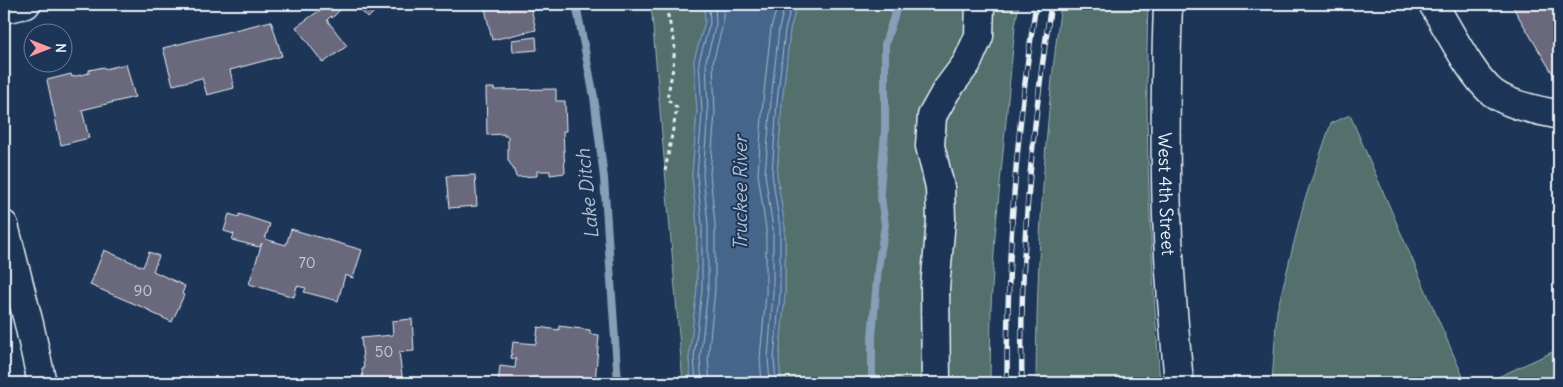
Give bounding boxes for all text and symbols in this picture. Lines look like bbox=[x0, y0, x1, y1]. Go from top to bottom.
north arrow bbox=[22, 22, 72, 72]
text: N bbox=[52, 43, 70, 53]
street label: West 4th Street bbox=[1154, 132, 1180, 256]
water label: Truckee River bbox=[728, 133, 752, 251]
water label: Lake Ditch bbox=[570, 147, 604, 240]
house number: 70 bbox=[298, 253, 316, 272]
house number: 90 bbox=[134, 281, 152, 300]
house number: 50 bbox=[375, 342, 393, 361]

